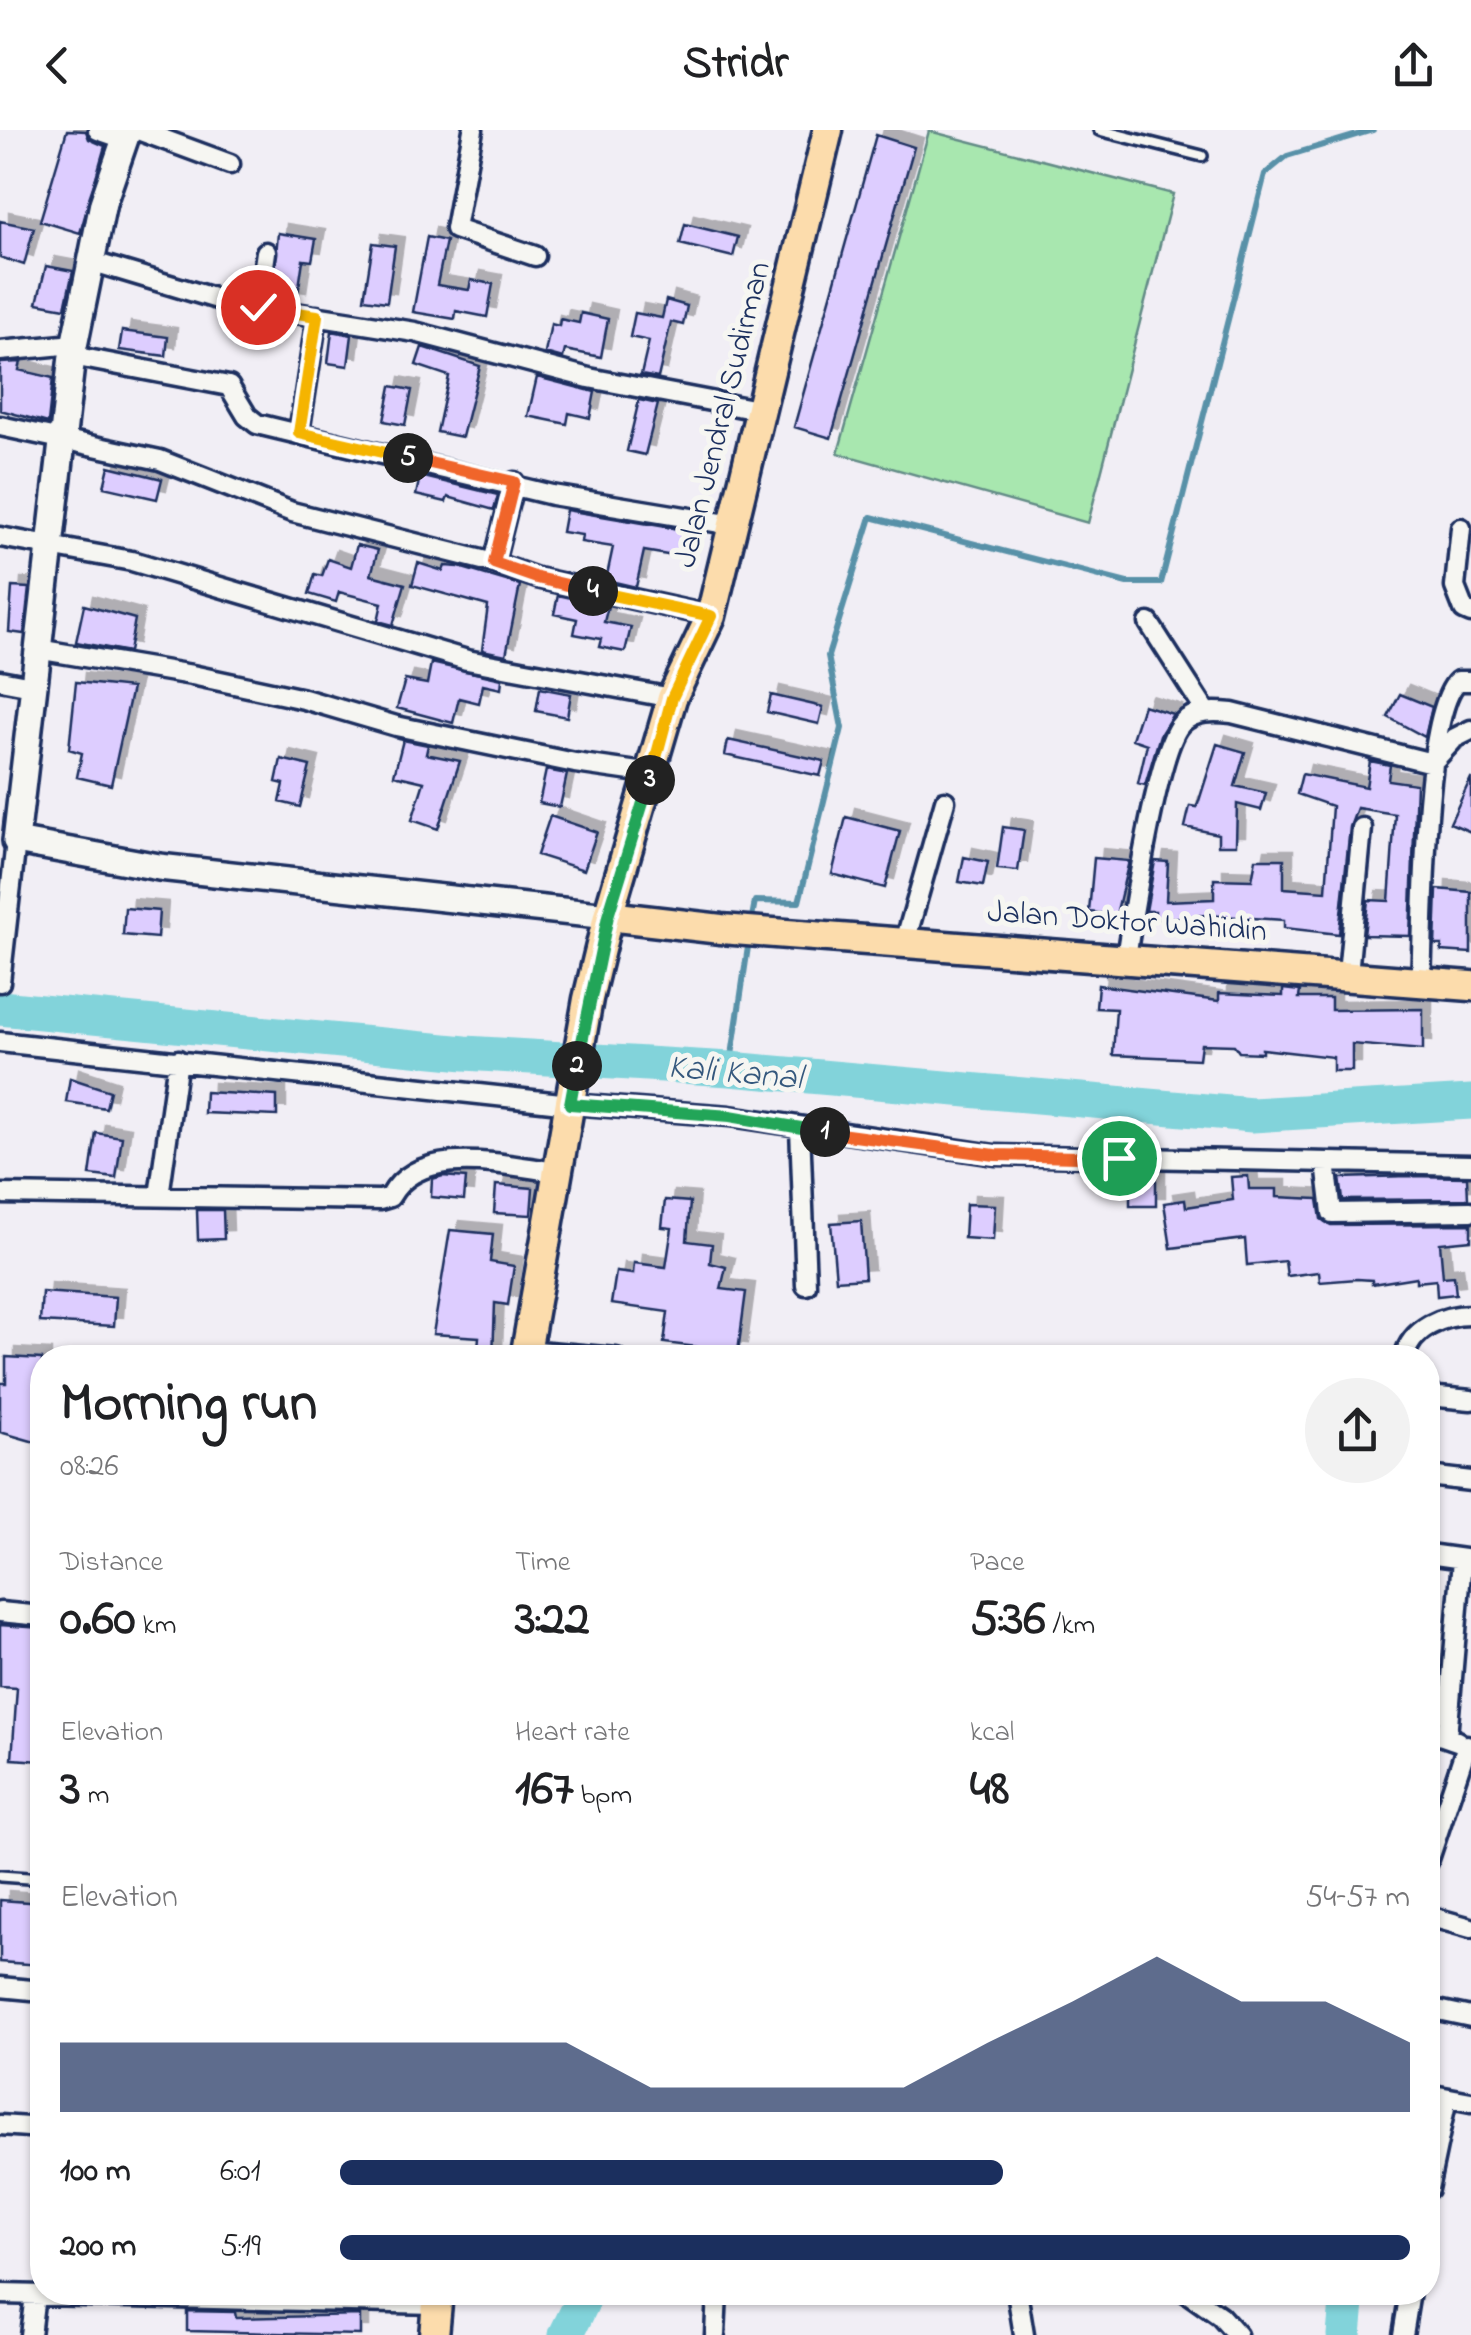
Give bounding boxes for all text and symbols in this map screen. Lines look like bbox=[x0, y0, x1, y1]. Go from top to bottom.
text: Stridr bbox=[683, 32, 788, 98]
icon: back bbox=[30, 38, 85, 93]
icon: share bbox=[1386, 38, 1441, 93]
street label: Jalan Jendral Sudirman bbox=[663, 257, 785, 573]
pin bbox=[216, 265, 301, 350]
icon: check bbox=[231, 280, 286, 335]
pin: 5 bbox=[383, 433, 433, 483]
text: 5 bbox=[400, 437, 416, 478]
pin: 4 bbox=[568, 566, 618, 616]
text: 4 bbox=[587, 570, 599, 611]
pin: 3 bbox=[625, 755, 675, 805]
text: 3 bbox=[644, 759, 656, 800]
street label: Jalan Doktor Wahidin bbox=[986, 890, 1268, 956]
pin: 2 bbox=[552, 1041, 602, 1091]
water label: Kali Kanal bbox=[666, 1043, 808, 1106]
text: 2 bbox=[570, 1045, 584, 1086]
pin: 1 bbox=[800, 1107, 850, 1157]
text: 1 bbox=[821, 1111, 829, 1152]
pin bbox=[1077, 1116, 1162, 1201]
icon: arrive bbox=[1092, 1131, 1147, 1186]
text: Morning run bbox=[60, 1366, 317, 1446]
button: share bbox=[1305, 1378, 1410, 1483]
text: 08:26 bbox=[60, 1444, 119, 1491]
text: Distance bbox=[60, 1543, 163, 1584]
text: Time bbox=[515, 1543, 570, 1584]
text: Pace bbox=[970, 1543, 1025, 1584]
text: 0.60 bbox=[60, 1584, 135, 1657]
text: 3:22 bbox=[515, 1584, 590, 1657]
text: 5:36 bbox=[970, 1584, 1046, 1657]
text: km bbox=[135, 1606, 176, 1647]
text: /km bbox=[1046, 1606, 1095, 1647]
text: Elevation bbox=[60, 1713, 163, 1754]
text: Heart rate bbox=[515, 1713, 630, 1754]
text: kcal bbox=[970, 1713, 1015, 1754]
text: 3 bbox=[60, 1754, 81, 1827]
text: 167 bbox=[515, 1754, 574, 1827]
text: 48 bbox=[970, 1754, 1009, 1827]
text: m bbox=[81, 1776, 109, 1817]
text: bpm bbox=[574, 1776, 632, 1817]
text: Elevation bbox=[60, 1875, 178, 1922]
text: 54–57 m bbox=[1305, 1875, 1410, 1922]
text: 100 m bbox=[60, 2149, 131, 2196]
text: 6:01 bbox=[220, 2149, 261, 2196]
text: 200 m bbox=[60, 2224, 136, 2271]
text: 5:19 bbox=[220, 2224, 261, 2271]

